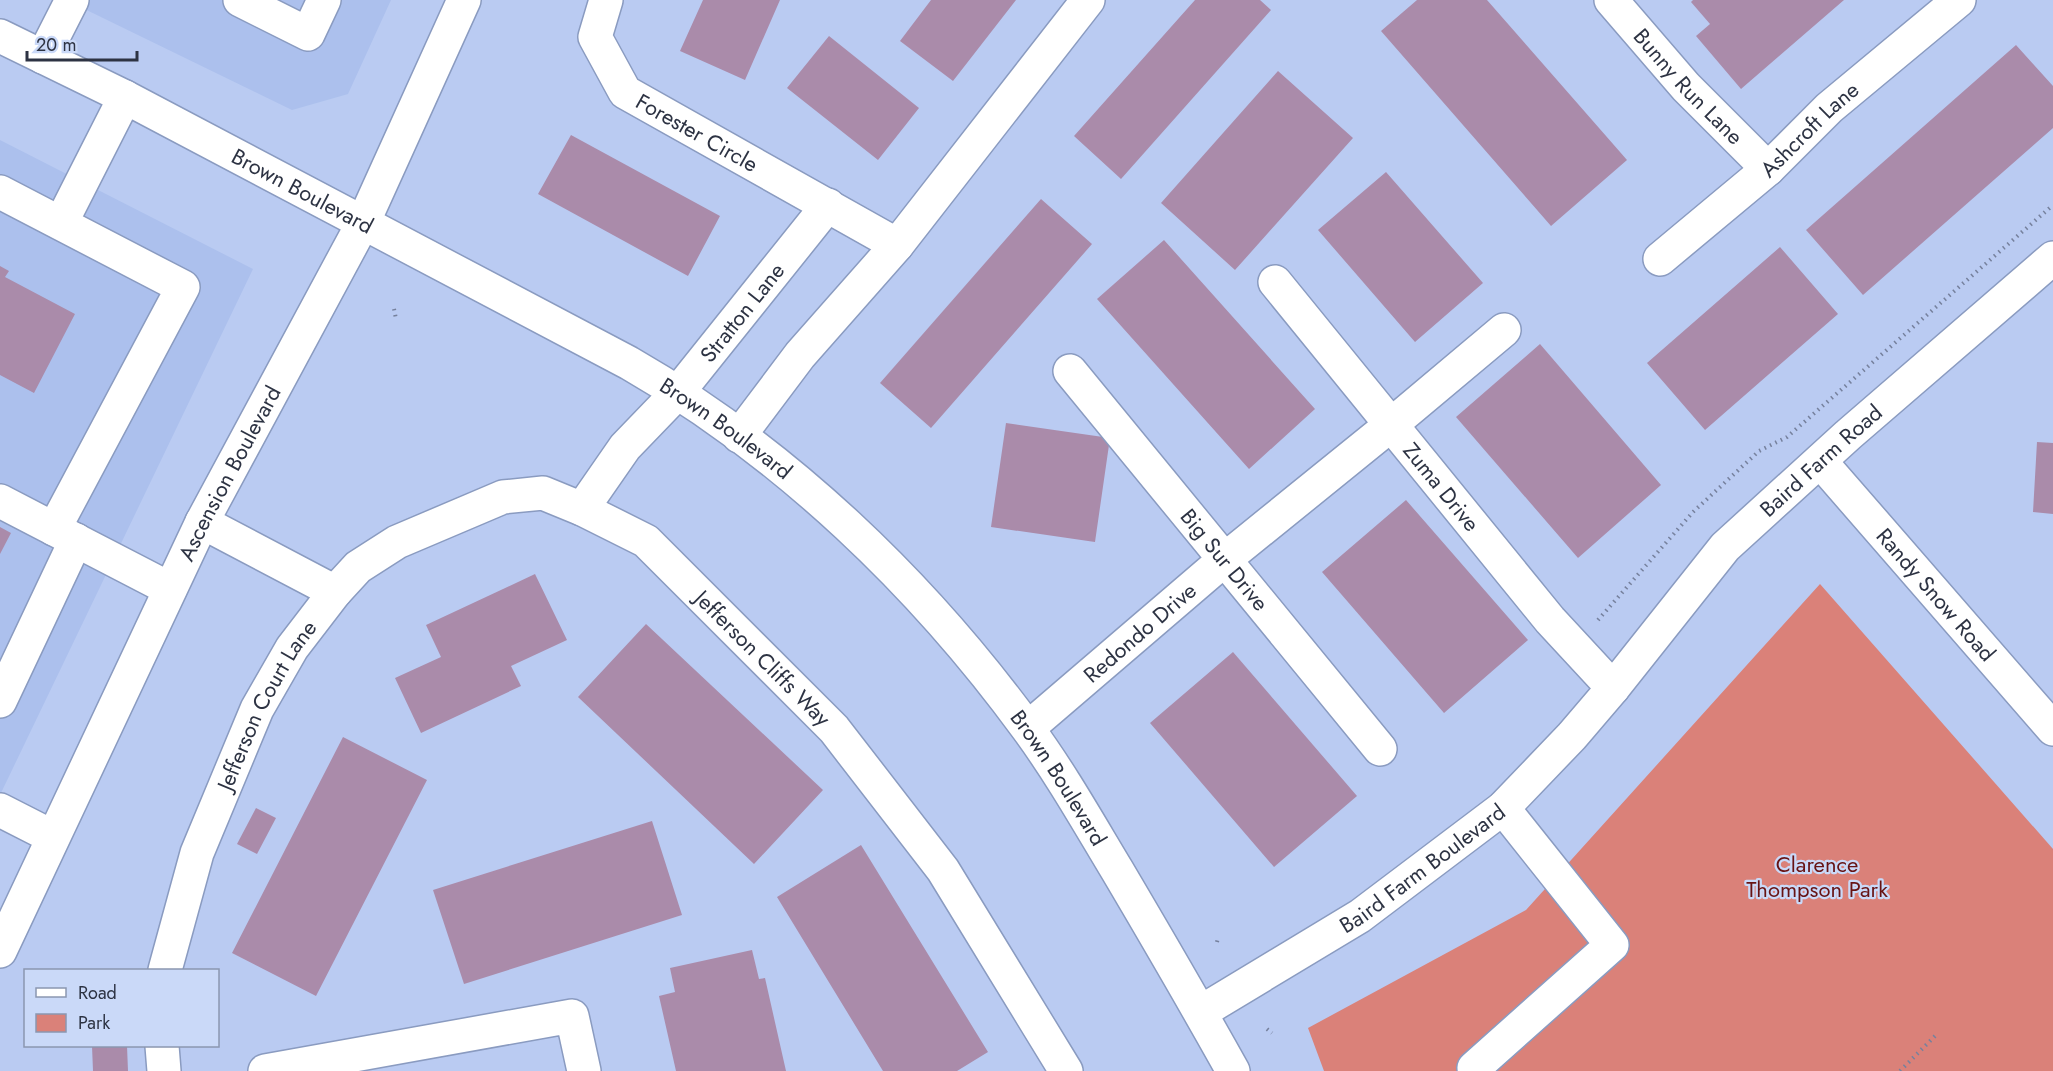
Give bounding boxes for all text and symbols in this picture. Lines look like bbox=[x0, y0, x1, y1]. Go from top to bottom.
street label: Bunny Run Lane bbox=[1626, 21, 1751, 152]
scale bar bbox=[27, 24, 136, 62]
text: 20 m bbox=[36, 32, 76, 58]
street label: Ashcroft Lane bbox=[1753, 74, 1866, 184]
street label: Forester Circle bbox=[630, 85, 764, 180]
street label: Brown Boulevard bbox=[226, 140, 379, 241]
street label: Stratton Lane bbox=[692, 256, 792, 369]
street label: Brown Boulevard bbox=[654, 369, 799, 487]
street label: Ascension Boulevard bbox=[170, 380, 289, 566]
street label: Baird Farm Road bbox=[1752, 397, 1889, 524]
street label: Zuma Drive bbox=[1396, 435, 1488, 538]
street label: Big Sur Drive bbox=[1173, 502, 1276, 618]
street label: Randy Snow Road bbox=[1869, 521, 2003, 668]
street label: Redondo Drive bbox=[1076, 575, 1203, 690]
street label: Jefferson Cliffs Way bbox=[686, 581, 838, 733]
street label: Jefferson Court Lane bbox=[208, 613, 324, 798]
street label: Brown Boulevard bbox=[1003, 703, 1115, 852]
street label: Baird Farm Boulevard bbox=[1333, 796, 1512, 941]
park label: Clarence Thompson Park bbox=[1746, 848, 1888, 905]
legend bbox=[24, 969, 219, 1047]
text: Road bbox=[78, 980, 117, 1006]
text: Park bbox=[78, 1010, 110, 1036]

